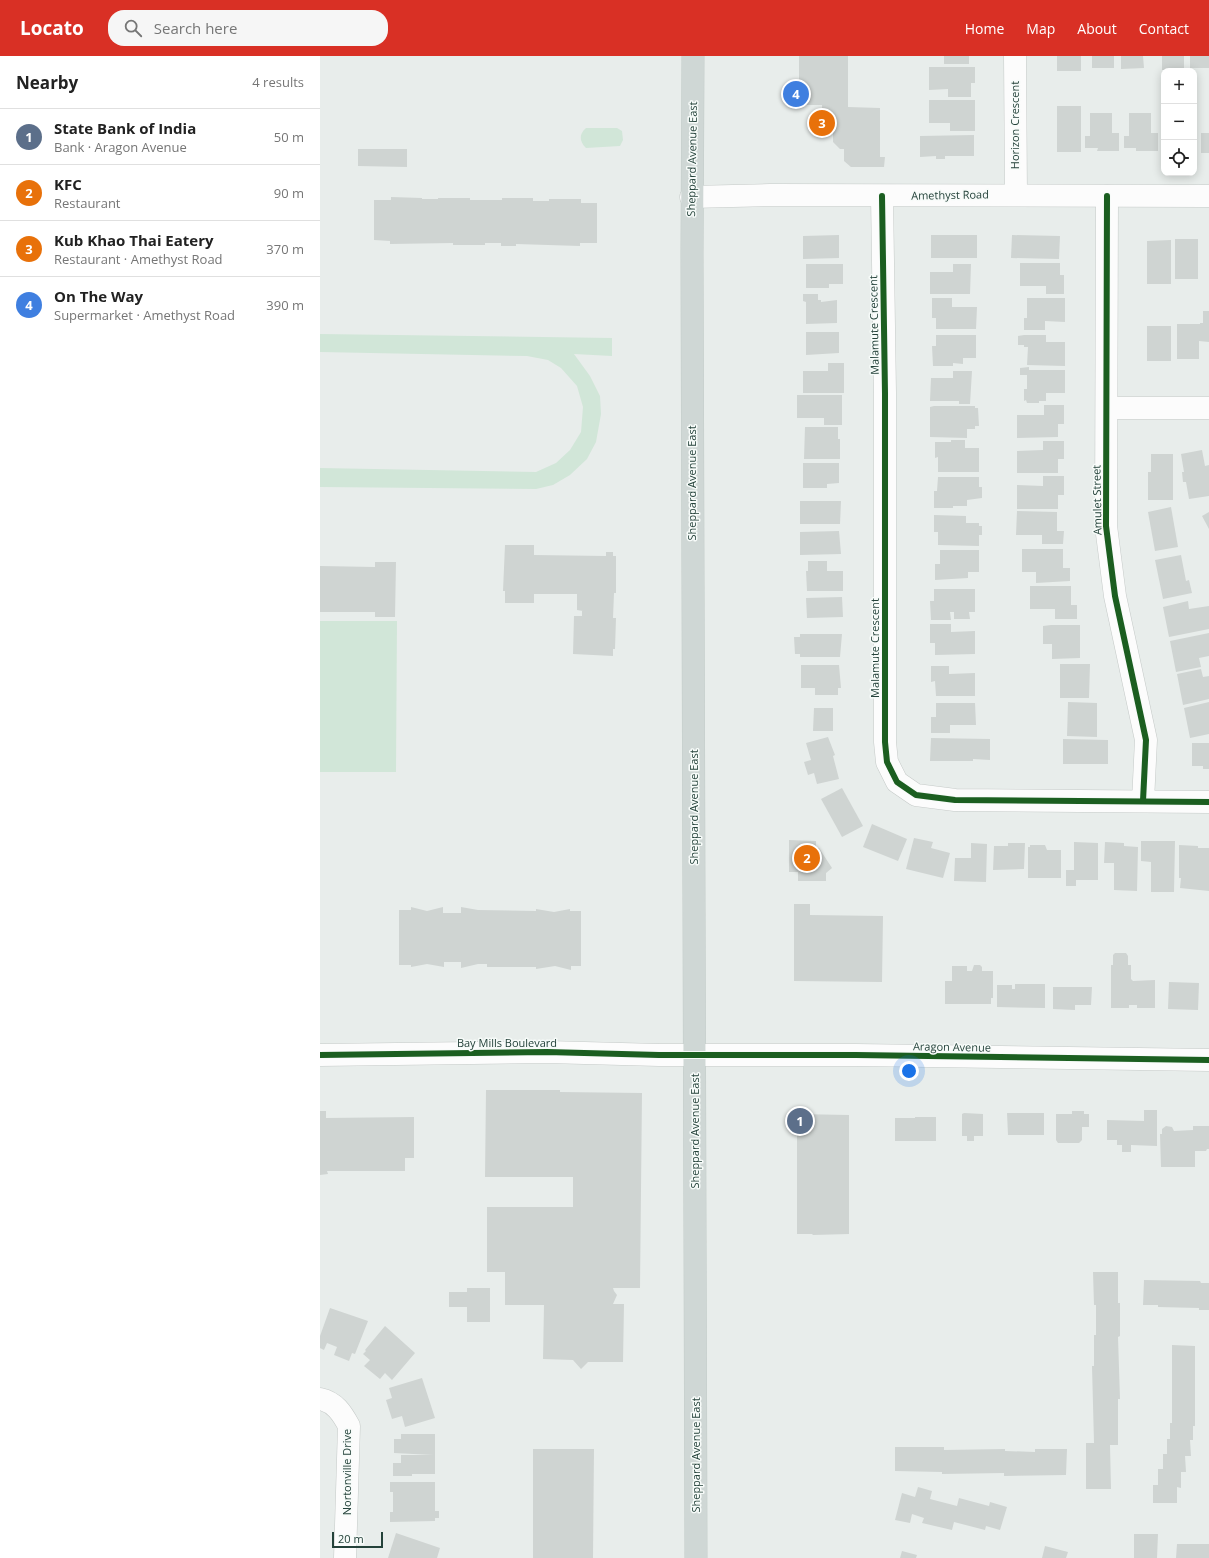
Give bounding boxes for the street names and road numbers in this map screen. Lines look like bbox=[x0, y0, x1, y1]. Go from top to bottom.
street label: Horizon Crescent bbox=[1007, 81, 1022, 169]
street label: Sheppard Avenue East bbox=[683, 101, 700, 217]
street label: Amethyst Road bbox=[911, 186, 989, 203]
street label: Malamute Crescent bbox=[865, 275, 882, 375]
street label: Sheppard Avenue East bbox=[684, 425, 699, 541]
street label: Amulet Street bbox=[1088, 465, 1105, 535]
street label: Malamute Crescent bbox=[867, 598, 882, 698]
street label: Sheppard Avenue East bbox=[686, 749, 701, 865]
street label: Bay Mills Boulevard bbox=[457, 1035, 557, 1050]
street label: Aragon Avenue bbox=[913, 1038, 991, 1055]
street label: Sheppard Avenue East bbox=[687, 1073, 702, 1189]
street label: Sheppard Avenue East bbox=[688, 1397, 703, 1513]
street label: Nortonville Drive bbox=[339, 1429, 354, 1515]

